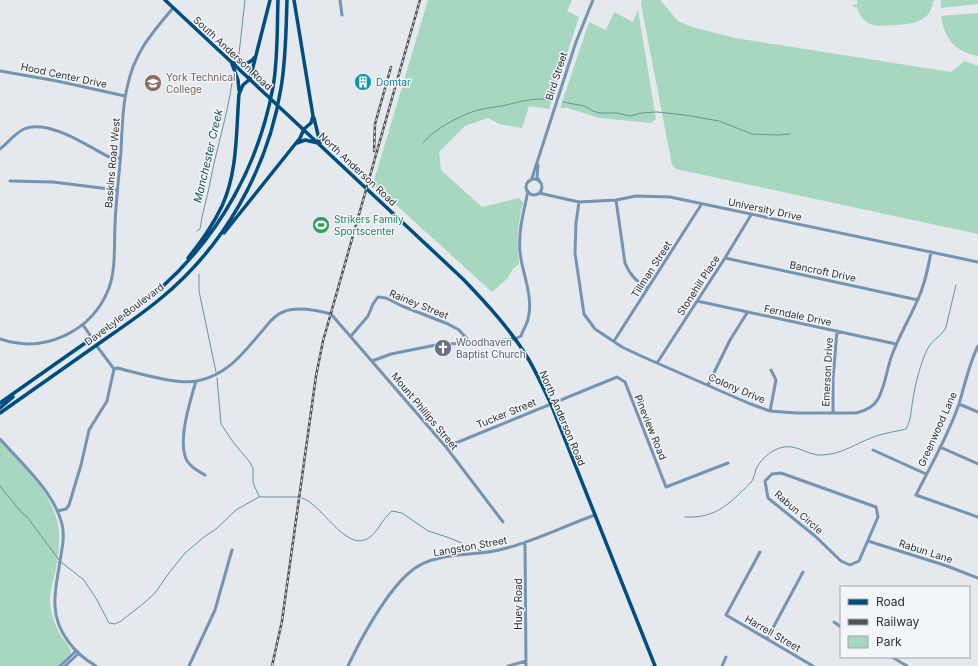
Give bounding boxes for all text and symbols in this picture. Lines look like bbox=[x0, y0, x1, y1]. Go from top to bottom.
street label: South Anderson Road bbox=[191, 13, 275, 93]
street label: Bird Street bbox=[543, 50, 570, 101]
street label: Hood Center Drive bbox=[20, 60, 108, 90]
place label: York Technical College bbox=[166, 71, 236, 95]
building icon: Domtar bbox=[353, 72, 373, 92]
school or university icon: York Technical College bbox=[143, 73, 163, 93]
place label: Domtar bbox=[376, 76, 411, 88]
water label: Manchester Creek bbox=[190, 107, 226, 204]
street label: Baskins Road West bbox=[102, 117, 122, 208]
street label: North Anderson Road bbox=[317, 130, 399, 208]
street label: University Drive bbox=[727, 195, 803, 223]
place label: Strikers Family Sportscenter bbox=[334, 213, 404, 237]
sports icon: Strikers Family Sportscenter bbox=[311, 215, 331, 235]
street label: Tillman Street bbox=[628, 238, 674, 300]
street label: Stonehill Place bbox=[674, 253, 722, 317]
street label: Bancroft Drive bbox=[789, 258, 857, 284]
street label: Dave Lyle Boulevard bbox=[82, 280, 166, 348]
street label: Rainey Street bbox=[388, 287, 451, 322]
street label: Ferndale Drive bbox=[763, 302, 833, 328]
place label: Woodhaven Baptist Church bbox=[456, 336, 526, 360]
street label: Emerson Drive bbox=[819, 337, 835, 407]
church icon: Woodhaven Baptist Church bbox=[433, 338, 453, 358]
street label: North Anderson Road bbox=[538, 369, 588, 467]
street label: Mount Phillips Street bbox=[389, 370, 461, 453]
street label: Colony Drive bbox=[707, 371, 767, 405]
street label: Greenwood Lane bbox=[915, 390, 959, 468]
street label: Pineview Road bbox=[632, 393, 670, 461]
street label: Tucker Street bbox=[474, 395, 538, 430]
street label: Rabun Circle bbox=[772, 488, 826, 536]
street label: Langston Street bbox=[432, 533, 509, 558]
street label: Rabun Lane bbox=[898, 537, 955, 565]
street label: Huey Road bbox=[512, 578, 524, 630]
legend bbox=[840, 586, 970, 658]
text: Road bbox=[876, 594, 905, 609]
street label: Harrell Street bbox=[743, 612, 804, 654]
text: Railway bbox=[876, 614, 920, 629]
text: Park bbox=[876, 634, 902, 649]

